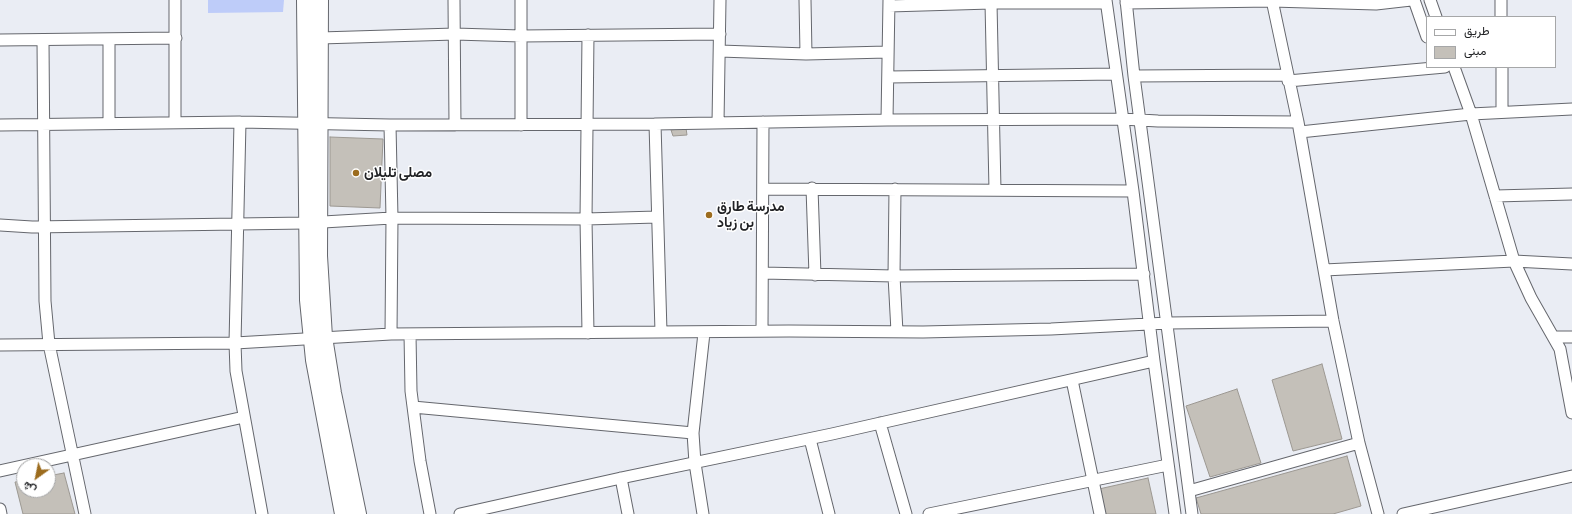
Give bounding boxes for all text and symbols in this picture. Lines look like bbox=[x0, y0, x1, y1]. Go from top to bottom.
legend bbox=[1426, 16, 1556, 68]
text: طريق bbox=[1464, 25, 1489, 37]
text: مبنى bbox=[1464, 45, 1486, 57]
place label: مصلى تليلان bbox=[364, 165, 432, 181]
marker: مصلى تليلان bbox=[351, 168, 361, 178]
place label: مدرسة طارق بن زياد bbox=[717, 199, 785, 232]
marker: مدرسة طارق بن زياد bbox=[704, 210, 714, 220]
north arrow bbox=[16, 458, 56, 498]
text: ش bbox=[21, 479, 38, 496]

